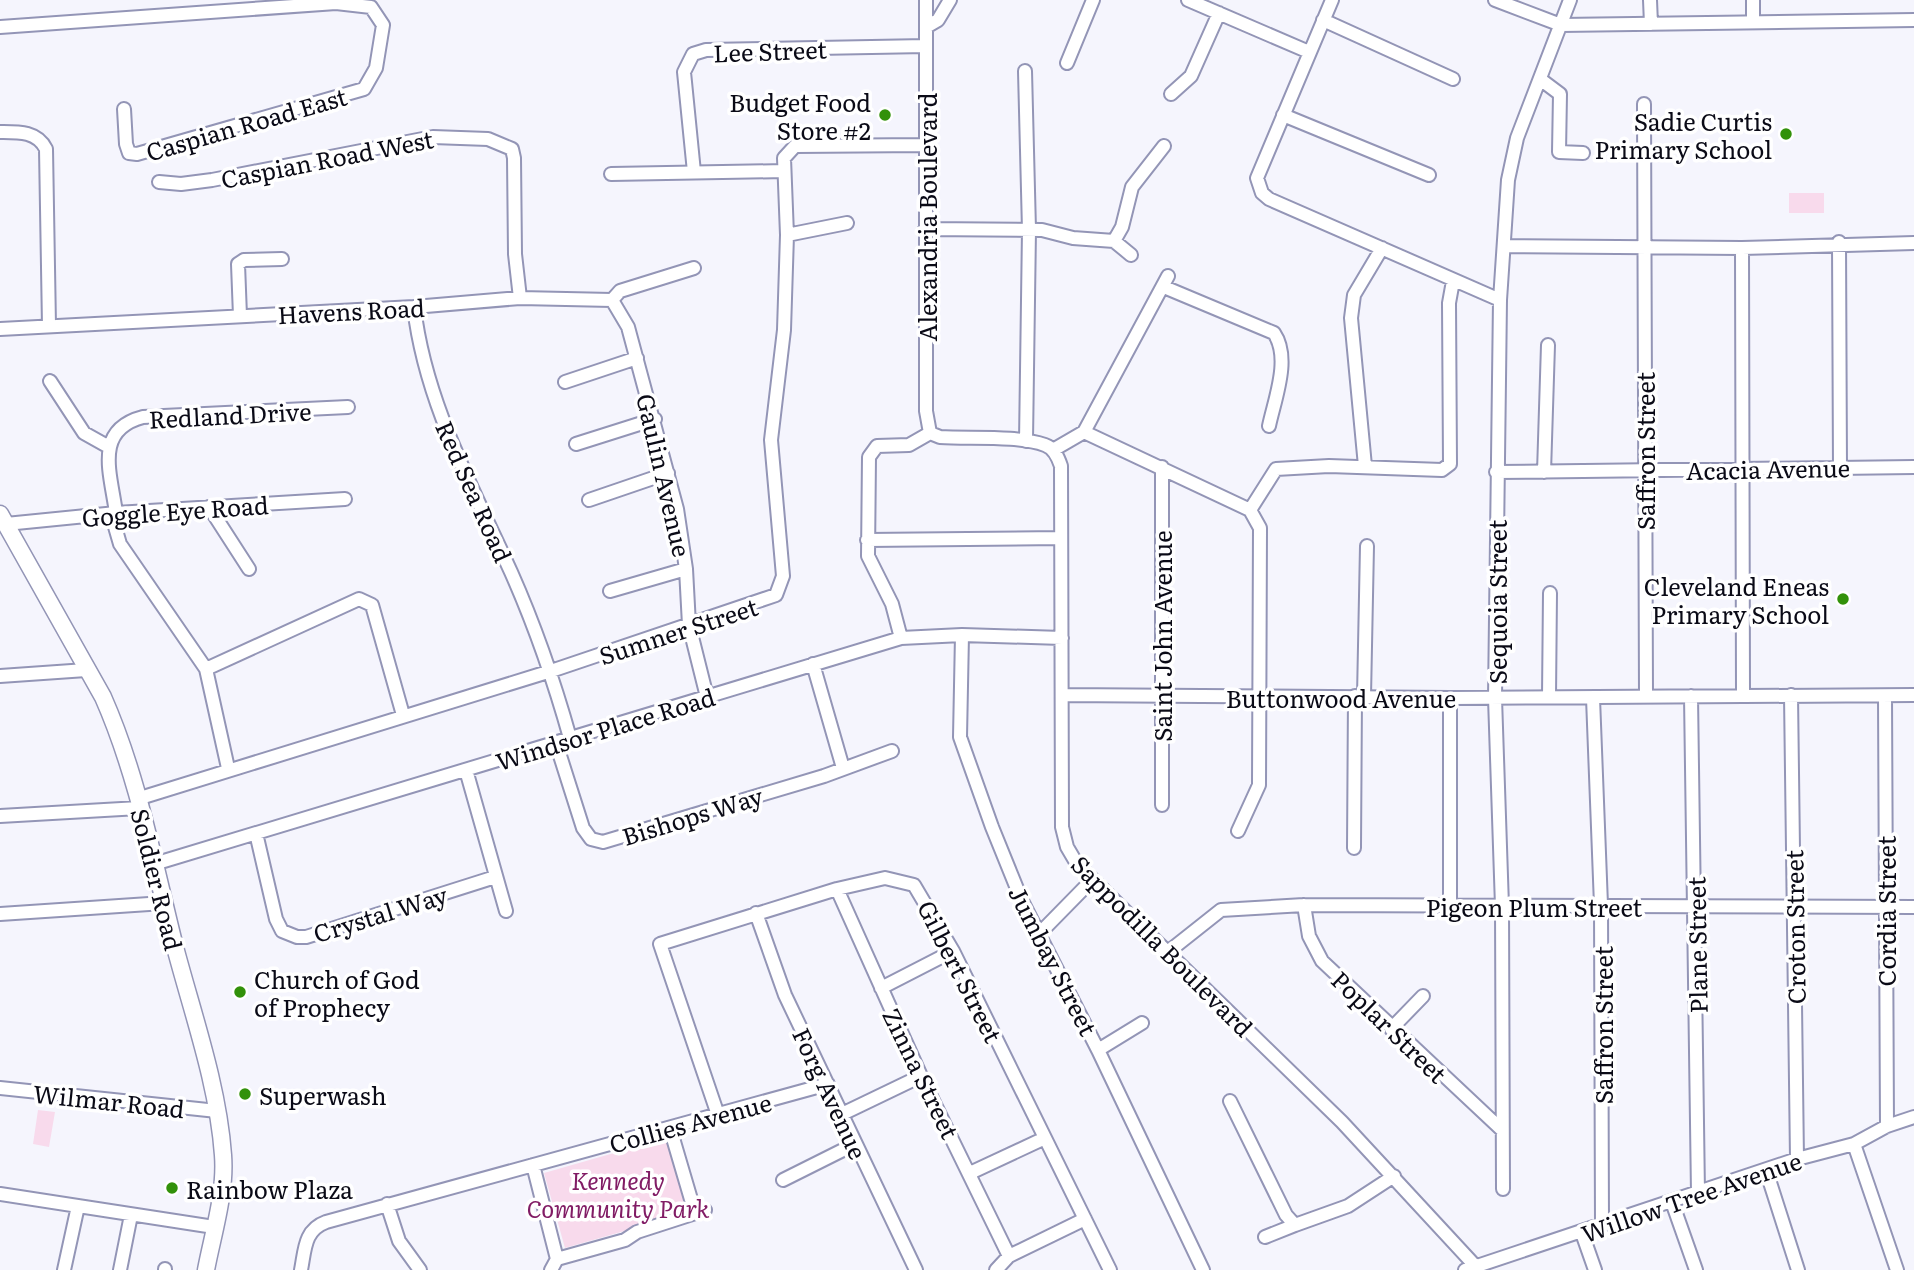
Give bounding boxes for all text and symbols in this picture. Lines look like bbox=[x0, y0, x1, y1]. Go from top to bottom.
street label: Lee Street bbox=[713, 31, 828, 69]
street label: Caspian Road East bbox=[141, 77, 351, 168]
place label: Budget Food Store #2 bbox=[729, 84, 871, 147]
street label: Alexandria Boulevard bbox=[909, 92, 944, 341]
place label: Sadie Curtis Primary School bbox=[1595, 103, 1772, 166]
marker: Budget Food Store #2 bbox=[877, 107, 893, 123]
street label: Caspian Road West bbox=[218, 120, 437, 196]
marker: Sadie Curtis Primary School bbox=[1778, 126, 1794, 142]
street label: Havens Road bbox=[276, 289, 426, 331]
street label: Saffron Street bbox=[1627, 371, 1662, 530]
street label: Gaulin Avenue bbox=[629, 390, 701, 560]
street label: Redland Drive bbox=[148, 392, 312, 436]
street label: Red Sea Road bbox=[428, 415, 522, 568]
street label: Acacia Avenue bbox=[1686, 449, 1850, 487]
street label: Goggle Eye Road bbox=[80, 486, 270, 534]
street label: Sequoia Street bbox=[1479, 519, 1514, 684]
street label: Saint John Avenue bbox=[1144, 530, 1179, 742]
place label: Cleveland Eneas Primary School bbox=[1644, 568, 1829, 631]
street label: Sumner Street bbox=[594, 588, 762, 672]
marker: Cleveland Eneas Primary School bbox=[1835, 591, 1851, 607]
street label: Windsor Place Road bbox=[491, 678, 719, 778]
street label: Buttonwood Avenue bbox=[1226, 680, 1456, 715]
street label: Bishops Way bbox=[617, 777, 767, 853]
street label: Soldier Road bbox=[123, 804, 193, 954]
street label: Cordia Street bbox=[1868, 835, 1903, 986]
street label: Sappodilla Boulevard bbox=[1064, 846, 1262, 1044]
street label: Croton Street bbox=[1775, 849, 1813, 1004]
street label: Crystal Way bbox=[309, 876, 451, 950]
street label: Plane Street bbox=[1677, 876, 1715, 1014]
street label: Jumbay Street bbox=[1001, 879, 1107, 1041]
street label: Pigeon Plum Street bbox=[1426, 889, 1643, 924]
street label: Gilbert Street bbox=[910, 894, 1012, 1048]
street label: Saffron Street bbox=[1585, 945, 1620, 1104]
place label: Church of God of Prophecy bbox=[254, 961, 420, 1024]
street label: Poplar Street bbox=[1325, 962, 1456, 1090]
marker: Church of God of Prophecy bbox=[232, 984, 248, 1000]
street label: Zinna Street bbox=[875, 1002, 969, 1145]
street label: Forg Avenue bbox=[785, 1022, 877, 1164]
street label: Wilmar Road bbox=[32, 1075, 187, 1125]
place label: Superwash bbox=[259, 1077, 387, 1112]
street label: Collies Avenue bbox=[605, 1084, 775, 1160]
marker: Superwash bbox=[237, 1086, 253, 1102]
street label: Willow Tree Avenue bbox=[1576, 1142, 1806, 1250]
park label: Kennedy Community Park bbox=[526, 1162, 710, 1225]
place label: Rainbow Plaza bbox=[186, 1171, 353, 1206]
marker: Rainbow Plaza bbox=[164, 1180, 180, 1196]

